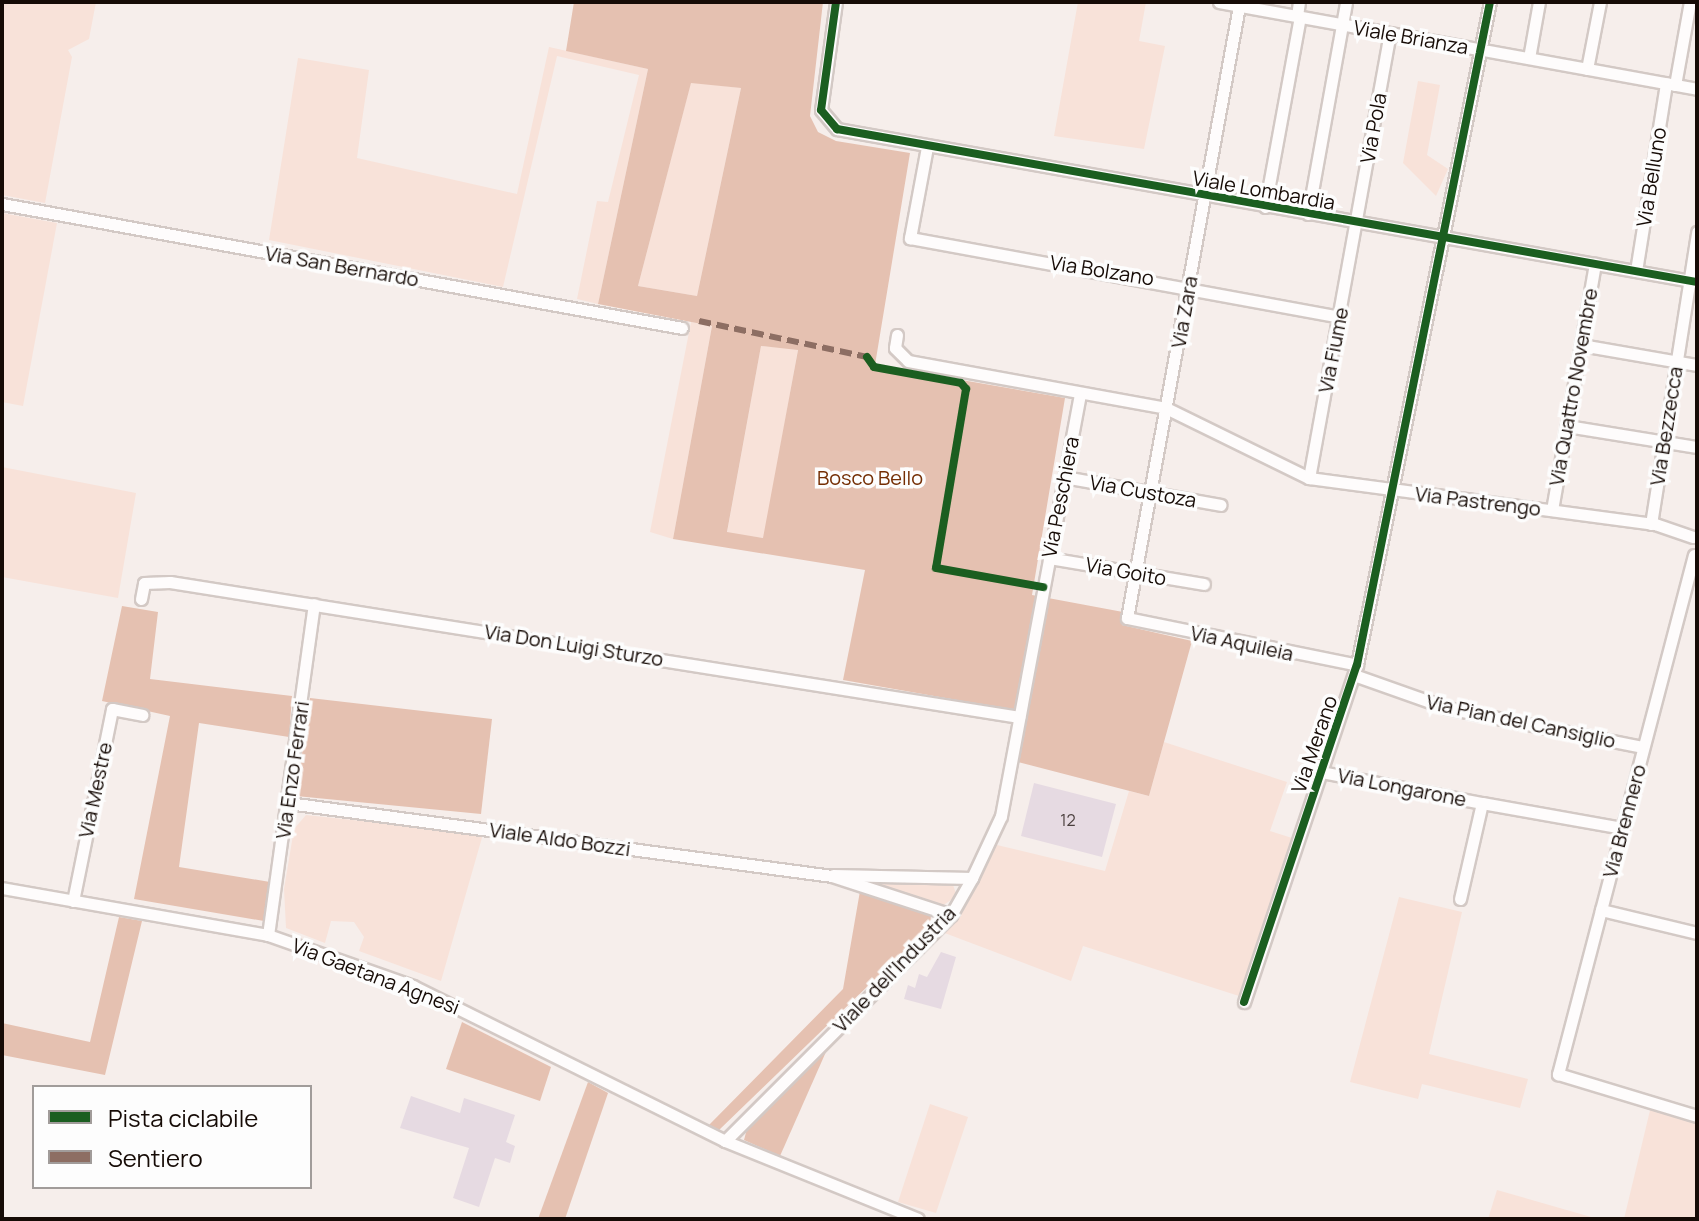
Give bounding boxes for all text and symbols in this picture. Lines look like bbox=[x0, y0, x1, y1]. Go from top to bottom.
street label: Viale Brianza bbox=[1352, 15, 1470, 59]
street label: Via Pola bbox=[1355, 91, 1391, 165]
street label: Via Belluno bbox=[1631, 126, 1671, 228]
street label: Viale Lombardia bbox=[1191, 166, 1337, 214]
street label: Via San Bernardo bbox=[263, 241, 421, 291]
street label: Via Bolzano bbox=[1048, 250, 1156, 290]
street label: Via Zara bbox=[1166, 274, 1202, 350]
street label: Via Quattro Novembre bbox=[1544, 286, 1602, 488]
street label: Via Fiume bbox=[1313, 305, 1353, 395]
street label: Via Bezzecca bbox=[1645, 365, 1687, 487]
street label: Via Peschiera bbox=[1036, 434, 1084, 560]
park label: Bosco Bello bbox=[817, 465, 923, 489]
street label: Via Custoza bbox=[1088, 470, 1198, 512]
street label: Via Pastrengo bbox=[1414, 481, 1542, 521]
street label: Via Goito bbox=[1084, 552, 1168, 590]
street label: Via Don Luigi Sturzo bbox=[483, 619, 665, 671]
street label: Via Aquileia bbox=[1188, 620, 1296, 666]
street label: Via Pian del Cansiglio bbox=[1424, 689, 1618, 753]
street label: Via Merano bbox=[1286, 692, 1342, 796]
street label: Via Enzo Ferrari bbox=[270, 700, 314, 840]
street label: Via Mestre bbox=[73, 740, 117, 840]
street label: Via Brennero bbox=[1597, 762, 1651, 880]
street label: Via Longarone bbox=[1336, 763, 1468, 811]
house number: 12 bbox=[1060, 810, 1076, 830]
street label: Viale Aldo Bozzi bbox=[488, 817, 632, 861]
street label: Viale dell'Industria bbox=[828, 901, 960, 1037]
street label: Via Gaetana Agnesi bbox=[289, 933, 463, 1019]
legend bbox=[32, 1085, 312, 1189]
text: Pista ciclabile bbox=[108, 1101, 258, 1134]
text: Sentiero bbox=[108, 1141, 203, 1174]

